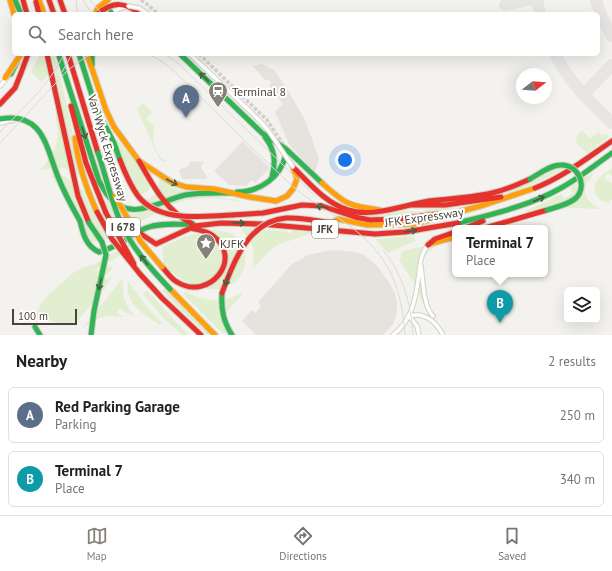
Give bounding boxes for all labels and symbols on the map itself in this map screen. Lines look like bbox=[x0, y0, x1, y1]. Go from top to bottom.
north arrow bbox=[516, 68, 552, 104]
one-way arrow bbox=[199, 72, 209, 81]
station icon: Terminal 8 bbox=[207, 80, 229, 108]
place label: Terminal 8 bbox=[232, 84, 286, 99]
pin: A bbox=[173, 85, 199, 118]
street label: Van Wyck Expressway bbox=[84, 92, 131, 203]
one-way arrow bbox=[81, 127, 88, 140]
your location bbox=[335, 150, 355, 170]
one-way arrow bbox=[166, 179, 178, 186]
one-way arrow bbox=[533, 194, 545, 202]
one-way arrow bbox=[316, 203, 329, 211]
street label: JFK Expressway bbox=[383, 204, 465, 230]
road number: I 678 bbox=[106, 218, 140, 236]
one-way arrow bbox=[232, 219, 245, 227]
road number: JFK bbox=[312, 220, 338, 238]
one-way arrow bbox=[404, 227, 417, 235]
place icon: KJFK bbox=[195, 232, 217, 260]
place label: KJFK bbox=[220, 236, 244, 251]
one-way arrow bbox=[140, 254, 149, 265]
one-way arrow bbox=[222, 274, 230, 286]
one-way arrow bbox=[95, 277, 103, 290]
pin: B bbox=[487, 290, 513, 323]
scale bar bbox=[12, 307, 77, 326]

